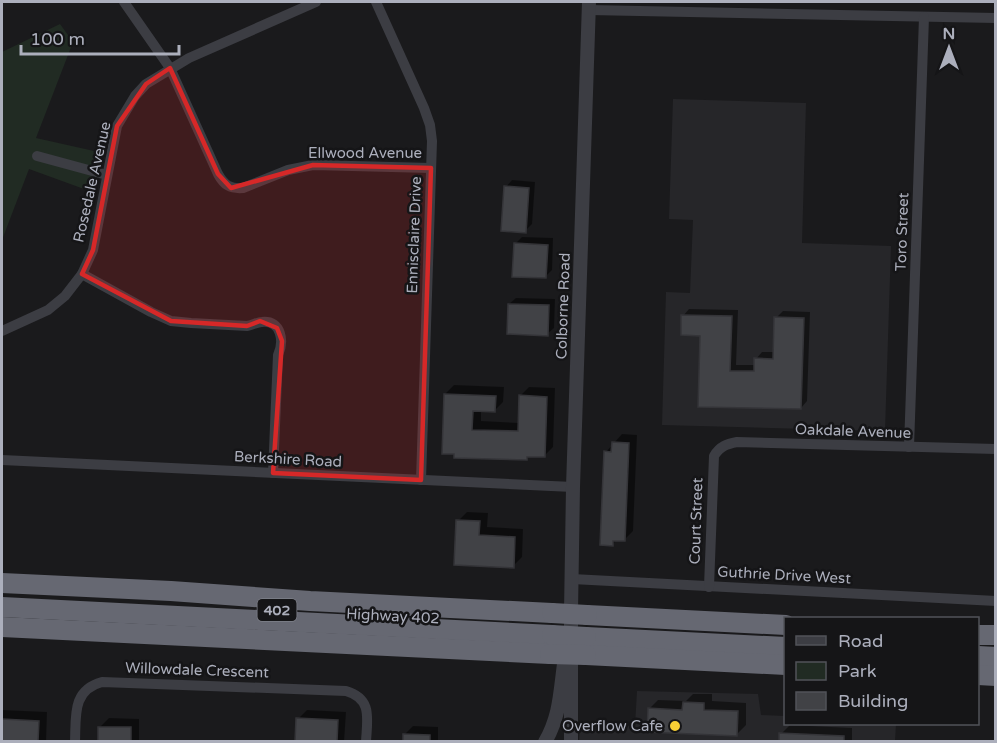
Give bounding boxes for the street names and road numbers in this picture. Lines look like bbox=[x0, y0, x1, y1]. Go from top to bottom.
street label: Rosedale Avenue bbox=[69, 120, 115, 244]
street label: Ellwood Avenue bbox=[308, 144, 422, 162]
street label: Ennisclaire Drive bbox=[403, 176, 425, 294]
street label: Toro Street bbox=[892, 192, 912, 272]
street label: Colborne Road bbox=[552, 252, 574, 360]
street label: Oakdale Avenue bbox=[795, 420, 911, 442]
street label: Berkshire Road bbox=[233, 447, 343, 471]
street label: Court Street bbox=[685, 477, 707, 565]
street label: Guthrie Drive West bbox=[717, 563, 852, 588]
road number: 402 bbox=[258, 599, 296, 621]
street label: Highway 402 bbox=[346, 605, 440, 627]
street label: Willowdale Crescent bbox=[125, 658, 269, 682]

